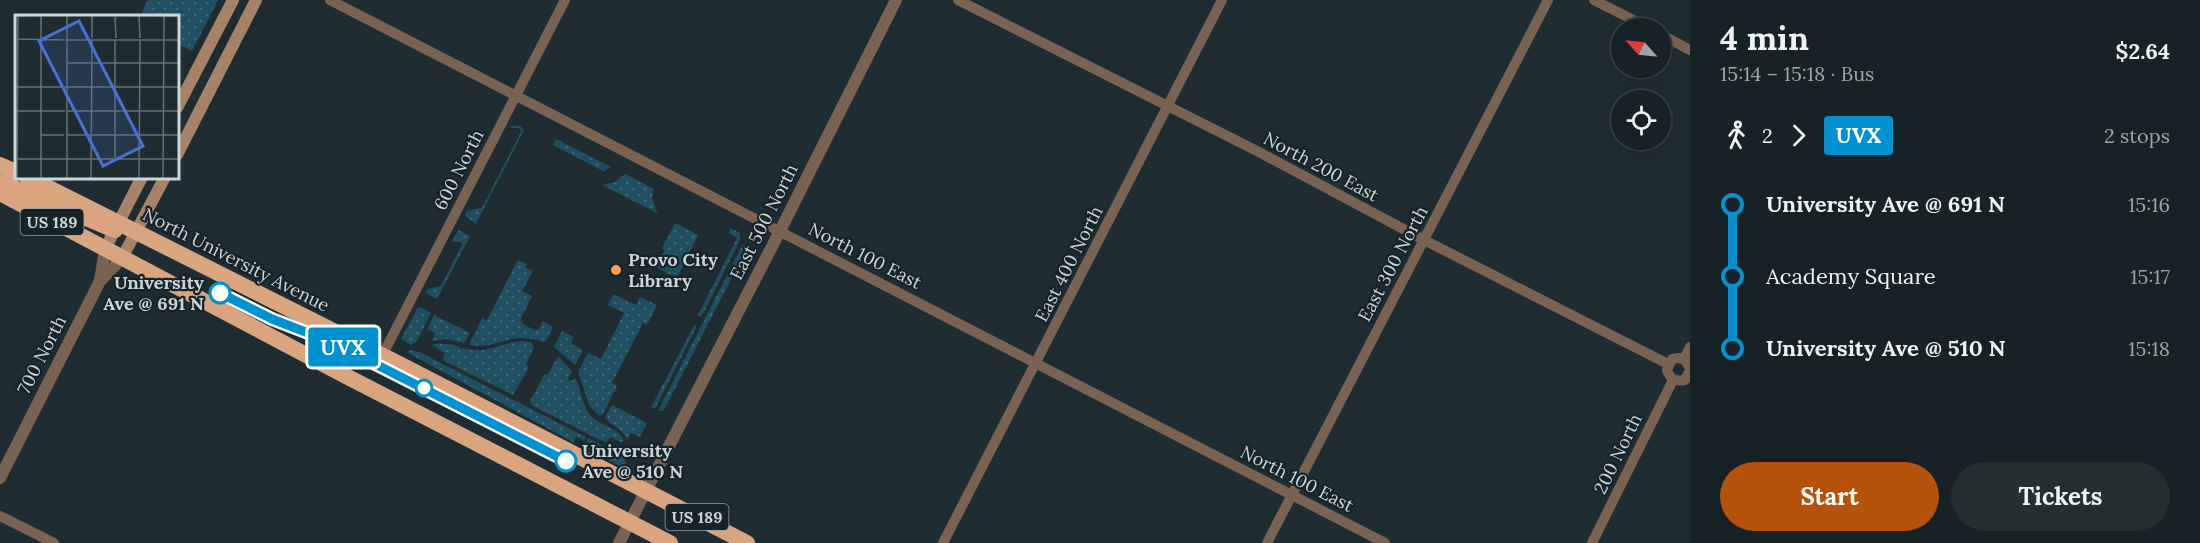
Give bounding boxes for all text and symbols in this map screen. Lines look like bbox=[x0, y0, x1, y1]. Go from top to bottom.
inset map bbox=[15, 15, 178, 178]
text: 4 min bbox=[1720, 17, 1809, 59]
north arrow bbox=[1611, 18, 1671, 78]
map controls bbox=[1611, 18, 1671, 150]
text: $2.64 bbox=[2116, 37, 2170, 65]
text: 15:14 – 15:18 · Bus bbox=[1720, 61, 1874, 86]
button: locate bbox=[1611, 90, 1671, 150]
icon: walk bbox=[1720, 119, 1753, 152]
icon: forward bbox=[1782, 119, 1815, 152]
text: UVX bbox=[1836, 122, 1881, 149]
text: 2 bbox=[1762, 123, 1773, 148]
text: 2 stops bbox=[2104, 123, 2170, 148]
street label: 600 North bbox=[429, 126, 489, 214]
street label: North 200 East bbox=[1260, 127, 1383, 207]
street label: East 500 North bbox=[724, 160, 803, 284]
text: University Ave @ 691 N bbox=[1766, 190, 2005, 218]
text: 15:16 bbox=[2128, 192, 2170, 217]
street label: North University Avenue bbox=[139, 202, 334, 317]
street label: East 400 North bbox=[1029, 202, 1108, 326]
street label: East 300 North bbox=[1353, 202, 1433, 325]
road number: US 189 bbox=[20, 209, 84, 235]
street label: North 100 East bbox=[805, 217, 926, 294]
place label: Provo City Library bbox=[628, 248, 718, 292]
text: Academy Square bbox=[1766, 262, 1936, 290]
marker: Provo City Library bbox=[609, 263, 623, 277]
text: 15:17 bbox=[2130, 264, 2170, 289]
place label: University Ave @ 691 N bbox=[103, 271, 204, 315]
marker: University Ave @ 691 N bbox=[209, 282, 231, 304]
street label: 700 North bbox=[12, 311, 71, 398]
line badge: UVX bbox=[308, 328, 378, 366]
text: UVX bbox=[320, 334, 366, 361]
text: University Ave @ 510 N bbox=[1766, 334, 2005, 362]
text: 15:18 bbox=[2128, 336, 2170, 361]
unlabelled marker bbox=[415, 379, 433, 397]
street label: 200 North bbox=[1588, 410, 1647, 498]
place label: University Ave @ 510 N bbox=[582, 439, 683, 483]
street label: North 100 East bbox=[1237, 440, 1358, 517]
marker: University Ave @ 510 N bbox=[555, 450, 577, 472]
button: Start bbox=[1720, 462, 1939, 531]
button: Tickets bbox=[1951, 462, 2170, 531]
road number: US 189 bbox=[666, 504, 728, 530]

